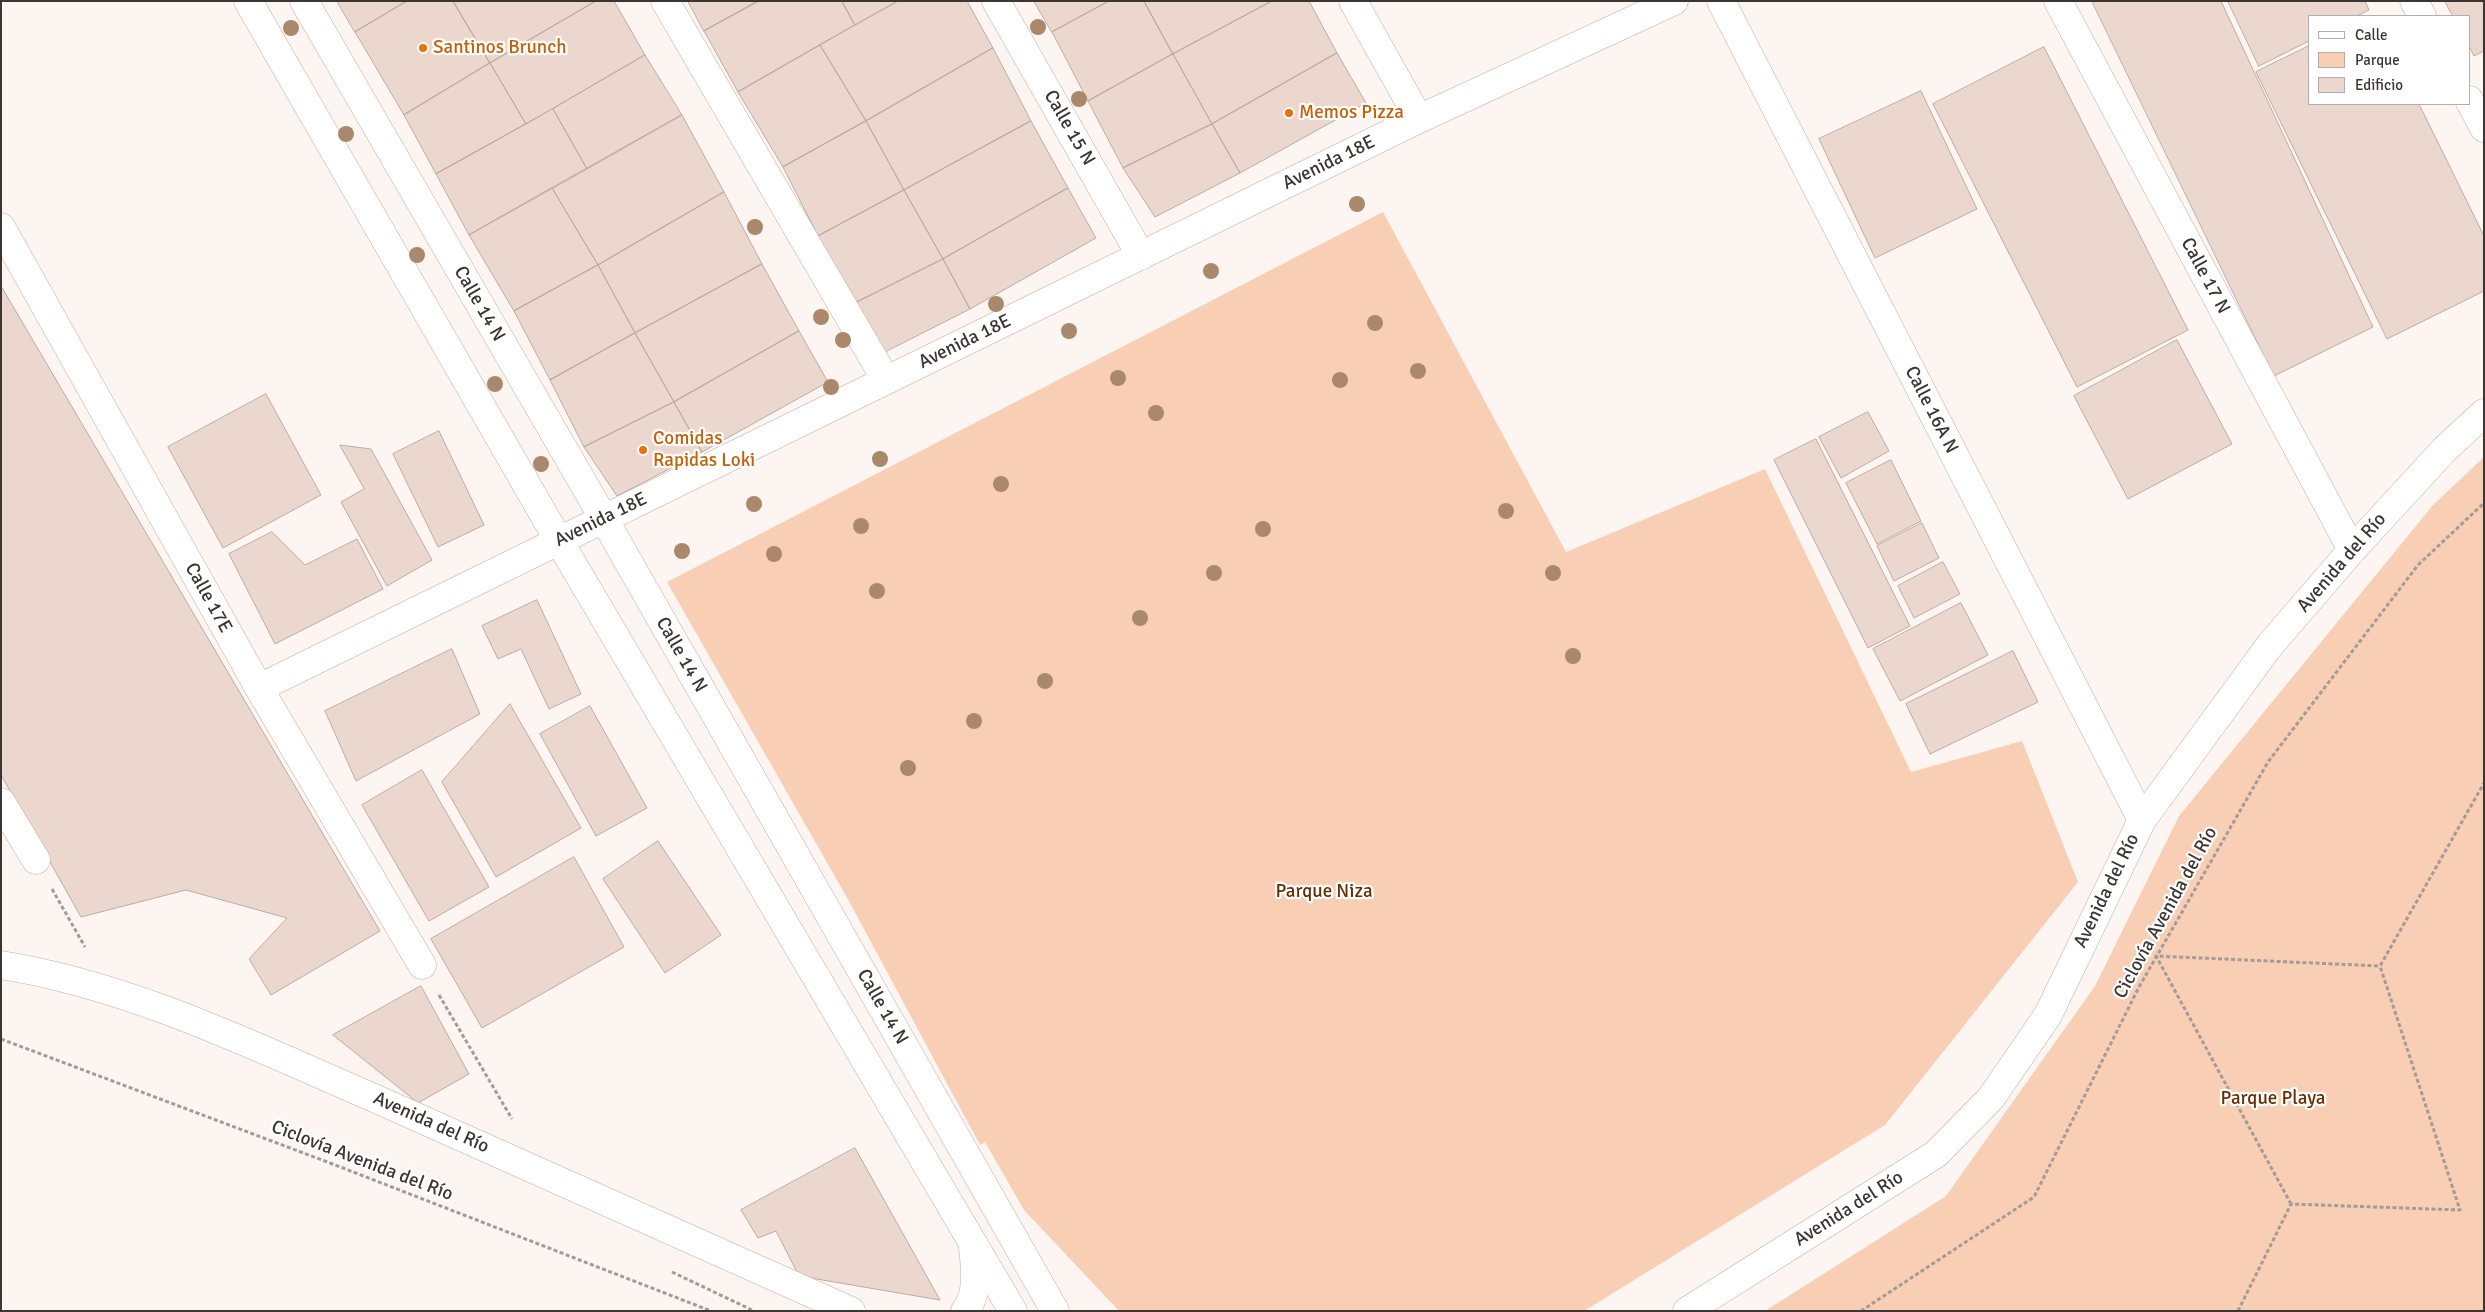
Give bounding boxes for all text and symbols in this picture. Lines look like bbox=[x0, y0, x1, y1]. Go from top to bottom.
legend bbox=[2308, 15, 2470, 105]
text: Calle bbox=[2355, 26, 2388, 44]
place label: Santinos Brunch bbox=[433, 37, 567, 59]
marker: Santinos Brunch bbox=[417, 42, 429, 54]
text: Parque bbox=[2355, 51, 2400, 69]
text: Edificio bbox=[2355, 76, 2403, 94]
street label: Calle 15 N bbox=[1038, 86, 1100, 170]
place label: Memos Pizza bbox=[1299, 102, 1404, 124]
marker: Memos Pizza bbox=[1283, 107, 1295, 119]
street label: Avenida 18E bbox=[1279, 131, 1379, 195]
street label: Calle 17 N bbox=[2175, 234, 2235, 318]
street label: Calle 14 N bbox=[448, 262, 510, 346]
street label: Avenida 18E bbox=[915, 310, 1015, 374]
street label: Calle 16A N bbox=[1899, 363, 1963, 457]
place label: Comidas Rapidas Loki bbox=[653, 428, 755, 472]
marker: Comidas Rapidas Loki bbox=[637, 444, 649, 456]
street label: Avenida 18E bbox=[551, 488, 651, 552]
street label: Avenida del Río bbox=[2293, 509, 2391, 617]
street label: Calle 17E bbox=[179, 559, 237, 637]
street label: Calle 14 N bbox=[650, 613, 712, 697]
street label: Ciclovía Avenida del Río bbox=[2109, 823, 2223, 1003]
street label: Avenida del Río bbox=[2069, 830, 2145, 952]
park label: Parque Niza bbox=[1275, 881, 1373, 903]
street label: Calle 14 N bbox=[851, 965, 913, 1049]
street label: Avenida del Río bbox=[370, 1087, 492, 1159]
park label: Parque Playa bbox=[2221, 1088, 2325, 1110]
street label: Ciclovía Avenida del Río bbox=[268, 1116, 456, 1206]
street label: Avenida del Río bbox=[1790, 1166, 1908, 1252]

